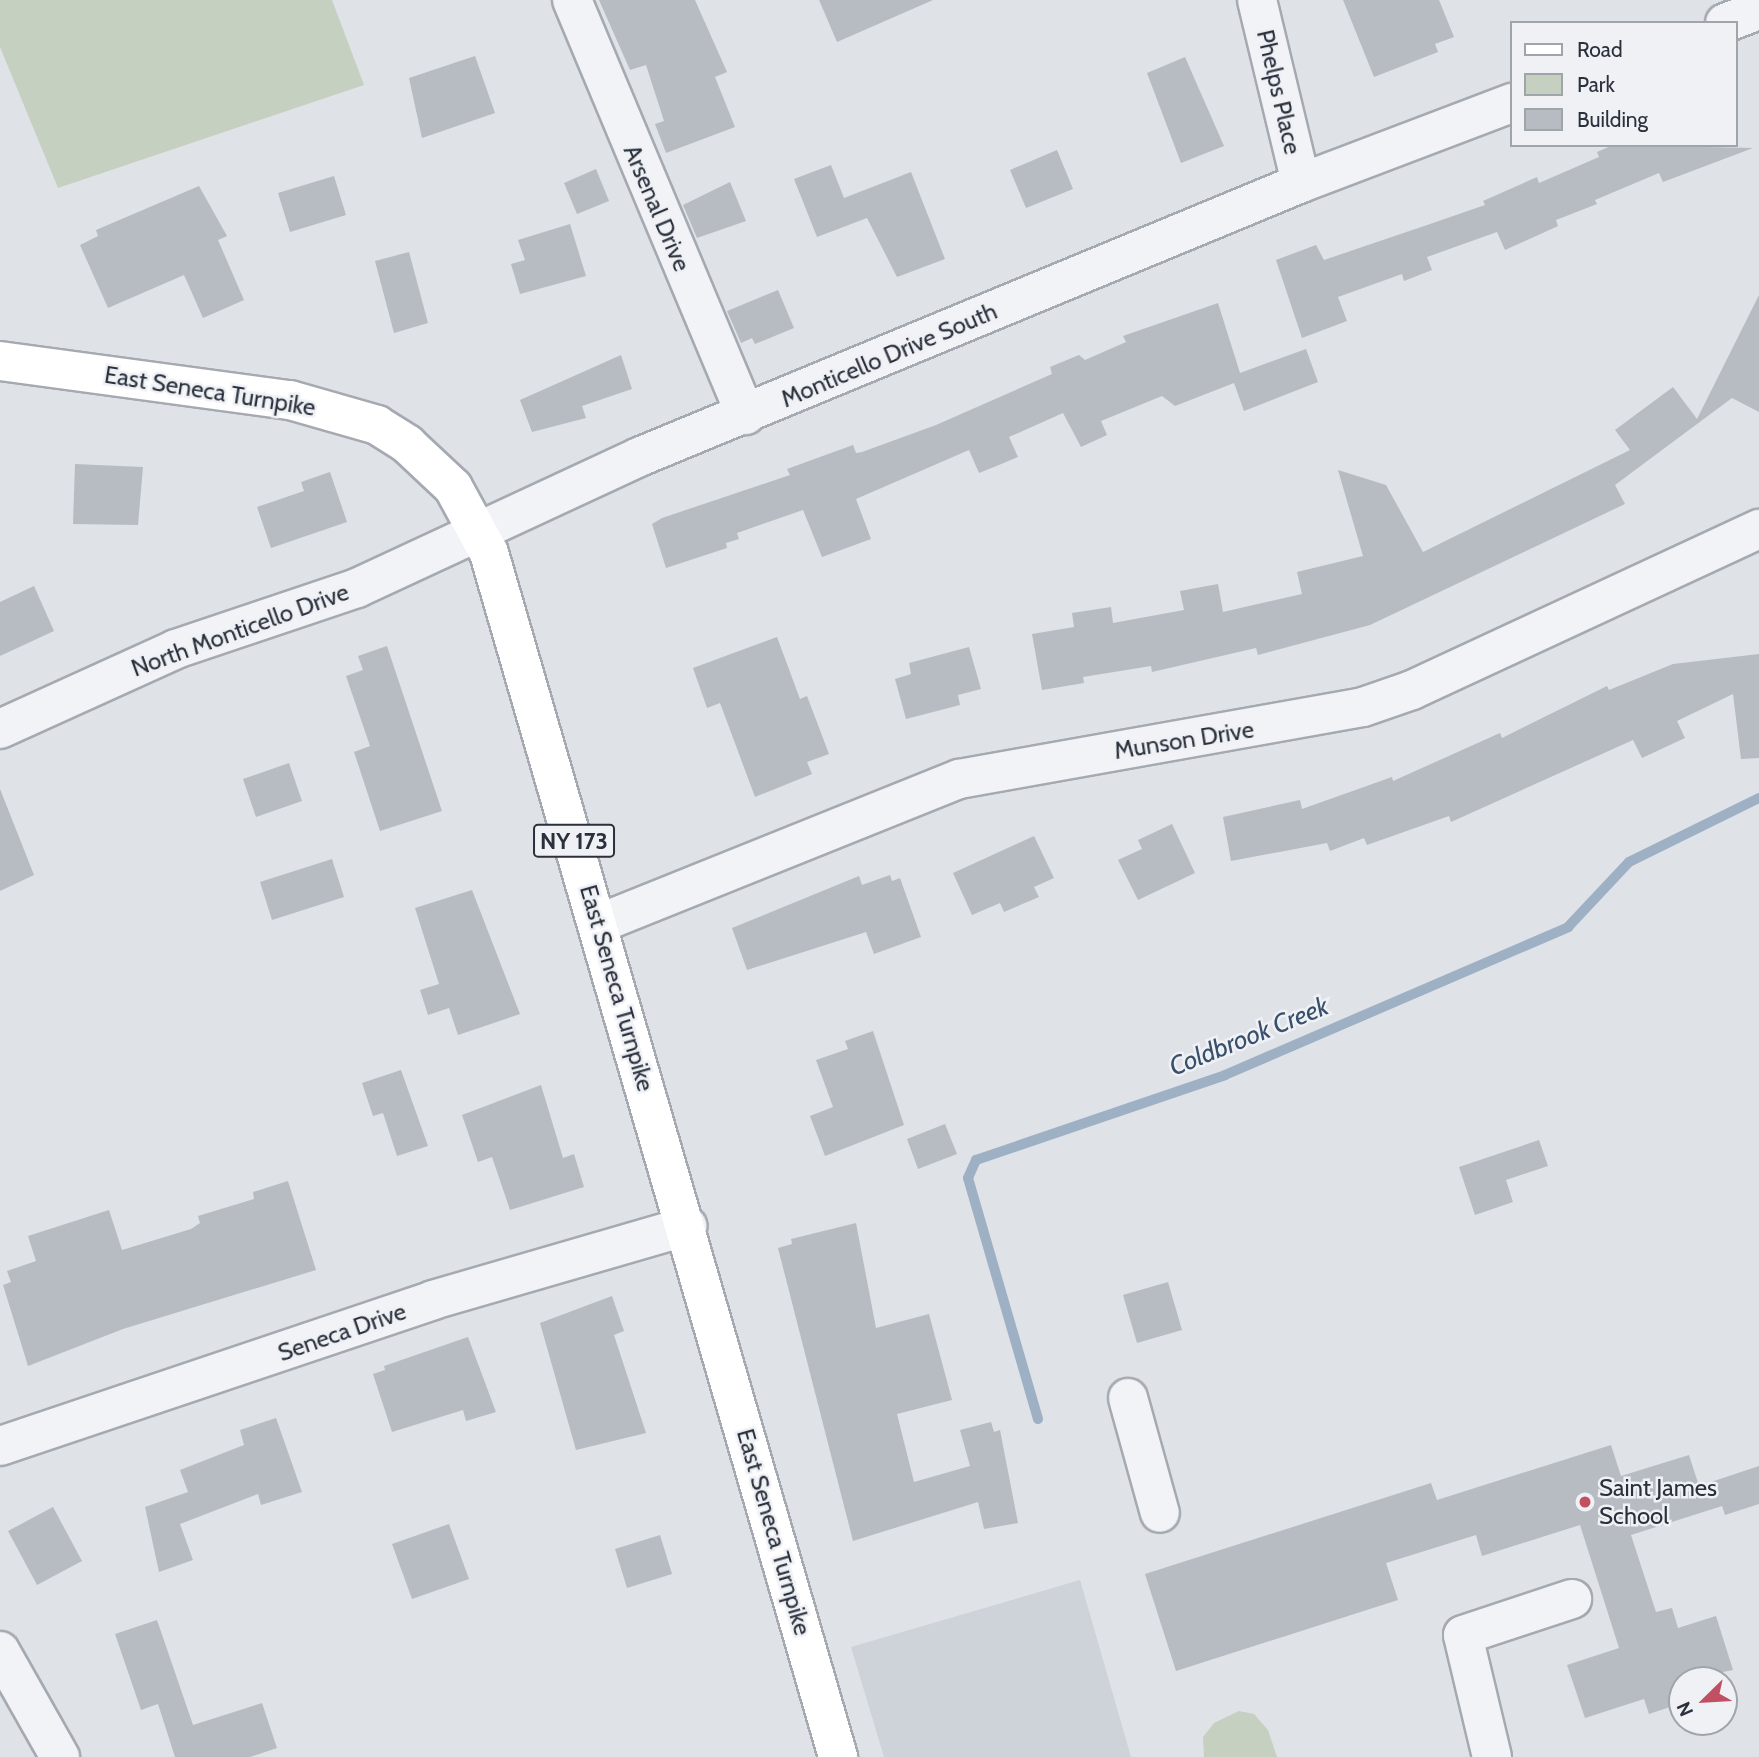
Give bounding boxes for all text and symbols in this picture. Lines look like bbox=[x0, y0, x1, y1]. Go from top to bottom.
legend bbox=[1510, 21, 1738, 147]
street label: Phelps Place bbox=[1251, 27, 1307, 157]
text: Road bbox=[1577, 37, 1623, 62]
text: Park bbox=[1577, 72, 1615, 97]
text: Building bbox=[1577, 107, 1648, 132]
street label: Arsenal Drive bbox=[617, 141, 697, 275]
street label: Monticello Drive South bbox=[777, 296, 1001, 414]
street label: East Seneca Turnpike bbox=[102, 360, 318, 422]
street label: North Monticello Drive bbox=[127, 577, 353, 683]
street label: Munson Drive bbox=[1112, 715, 1256, 765]
road number: NY 173 bbox=[532, 821, 616, 860]
street label: East Seneca Turnpike bbox=[574, 882, 660, 1094]
water label: Coldbrook Creek bbox=[1165, 991, 1333, 1083]
street label: Seneca Drive bbox=[274, 1297, 410, 1367]
street label: East Seneca Turnpike bbox=[731, 1426, 817, 1638]
place label: Saint James School bbox=[1599, 1474, 1717, 1530]
marker: Saint James School bbox=[1577, 1494, 1593, 1510]
north arrow bbox=[1668, 1666, 1738, 1736]
text: N bbox=[1672, 1698, 1698, 1720]

